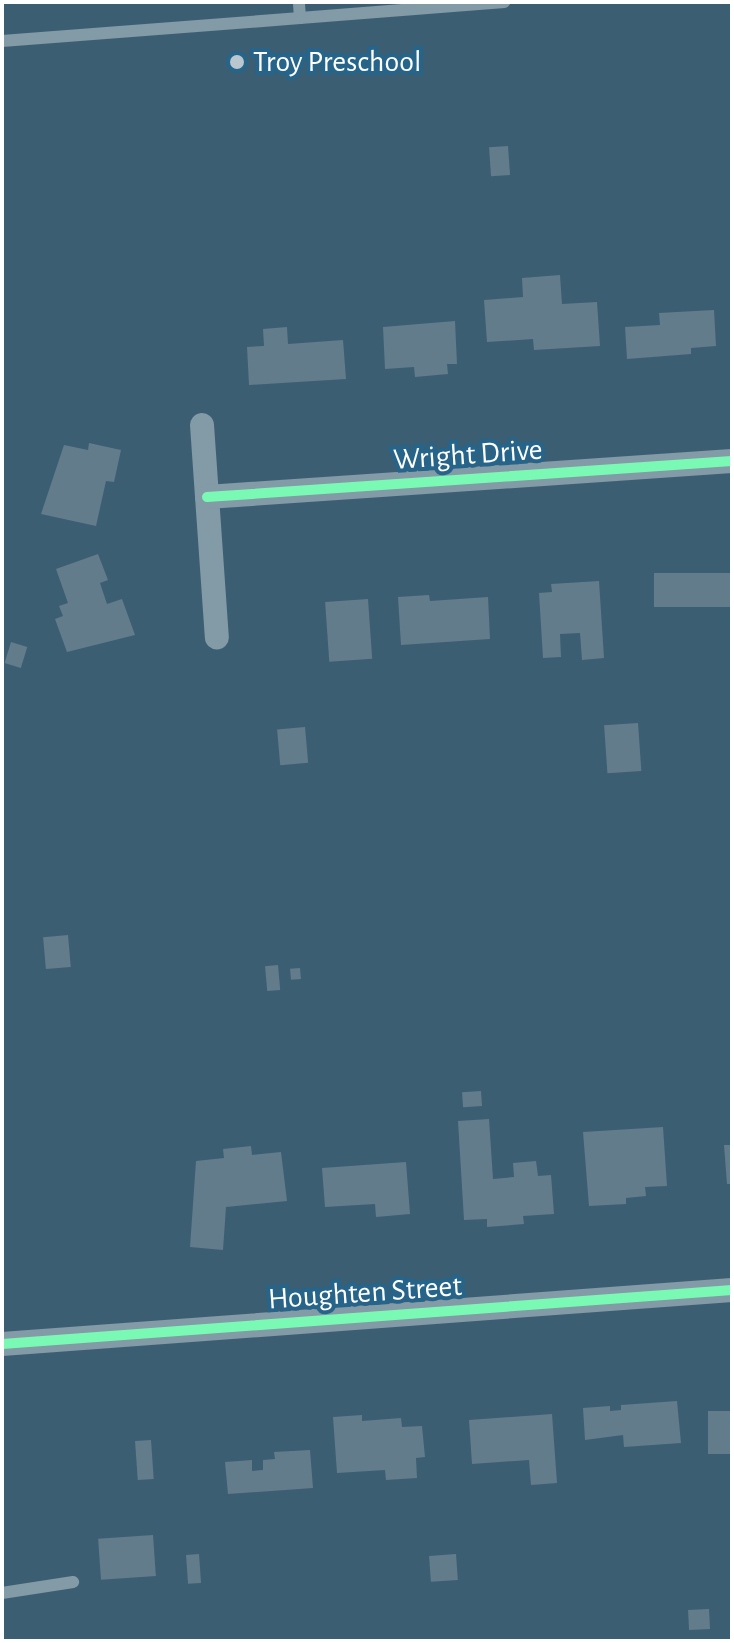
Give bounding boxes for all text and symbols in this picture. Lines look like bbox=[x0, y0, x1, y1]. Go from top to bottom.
place label: Troy Preschool bbox=[253, 44, 421, 80]
marker: Troy Preschool bbox=[228, 53, 246, 71]
street label: Wright Drive bbox=[392, 432, 544, 478]
street label: Houghten Street bbox=[267, 1268, 463, 1318]

